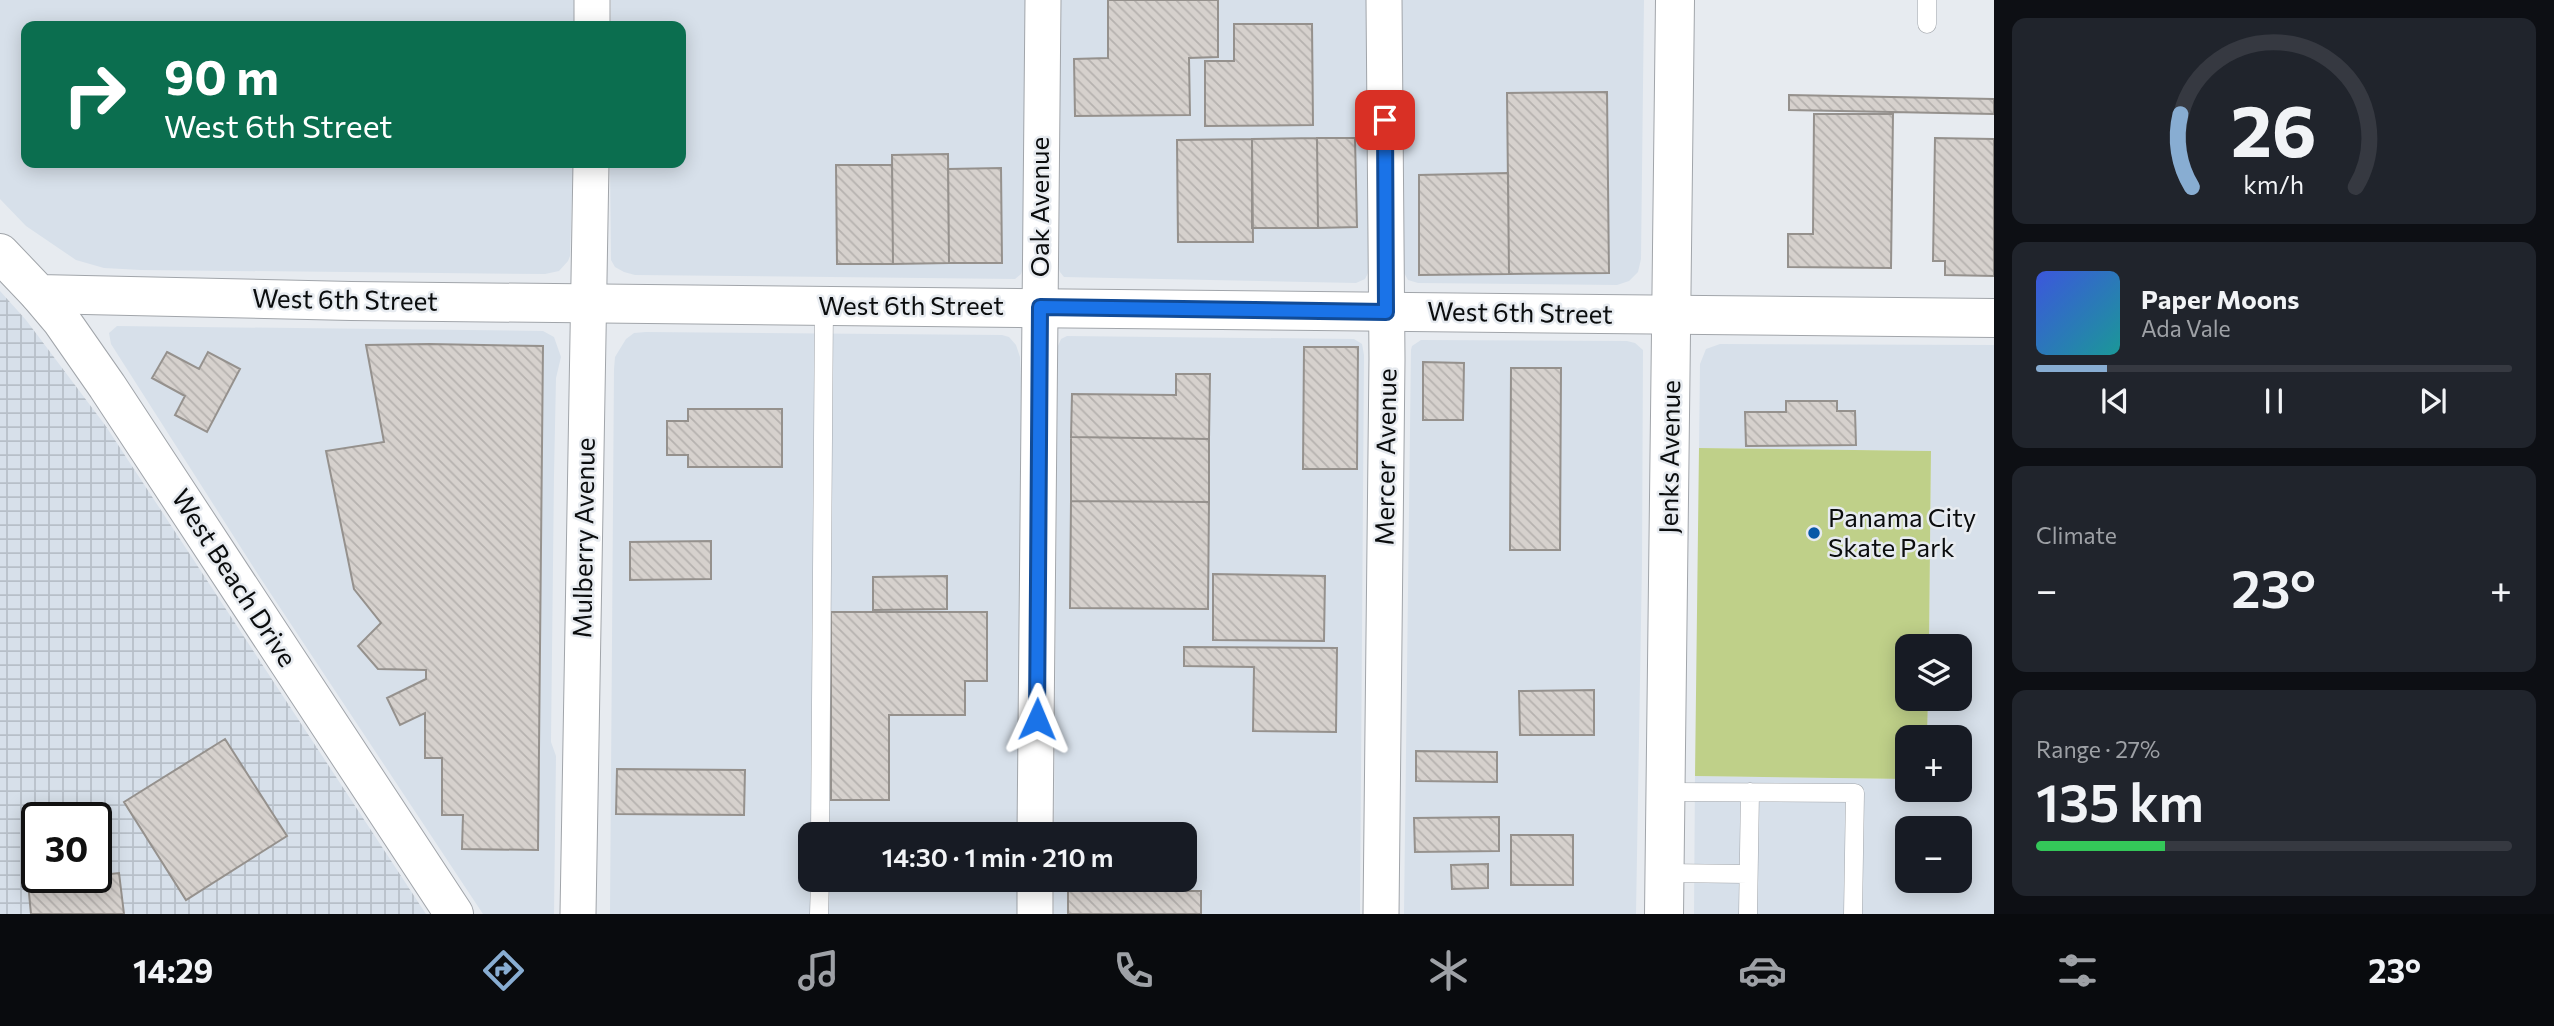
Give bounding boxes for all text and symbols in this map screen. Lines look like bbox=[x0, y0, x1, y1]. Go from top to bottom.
text: 90 m bbox=[164, 45, 279, 105]
icon: right bbox=[49, 49, 140, 140]
text: 26 bbox=[2231, 83, 2317, 172]
pin bbox=[1355, 90, 1415, 150]
icon: arrive bbox=[1366, 101, 1404, 139]
text: West 6th Street bbox=[164, 105, 392, 145]
street label: Oak Avenue bbox=[1023, 137, 1054, 277]
text: km/h bbox=[2244, 169, 2304, 199]
street label: West 6th Street bbox=[252, 281, 438, 316]
text: Paper Moons bbox=[2141, 283, 2299, 314]
street label: West 6th Street bbox=[818, 289, 1004, 320]
street label: West 6th Street bbox=[1427, 294, 1613, 329]
text: Ada Vale bbox=[2141, 314, 2231, 342]
street label: Mercer Avenue bbox=[1367, 368, 1402, 546]
street label: Jenks Avenue bbox=[1652, 380, 1685, 534]
icon: previous bbox=[2096, 382, 2134, 420]
icon: pause bbox=[2255, 382, 2293, 420]
icon: next bbox=[2414, 382, 2452, 420]
street label: Mulberry Avenue bbox=[565, 437, 600, 639]
street label: West Beach Drive bbox=[166, 483, 304, 672]
place label: Panama City Skate Park bbox=[1828, 501, 1976, 562]
text: Climate bbox=[2036, 521, 2117, 549]
marker: Panama City Skate Park bbox=[1806, 525, 1822, 541]
text: 23° bbox=[2231, 555, 2316, 619]
text: − bbox=[2036, 565, 2058, 612]
text: + bbox=[2490, 565, 2512, 612]
map controls bbox=[1895, 634, 1972, 893]
button: layers bbox=[1895, 634, 1972, 711]
position arrow bbox=[1000, 682, 1074, 756]
button: + bbox=[1895, 725, 1972, 802]
text: Range · 27% bbox=[2036, 735, 2160, 763]
text: 135 km bbox=[2036, 769, 2204, 833]
speed limit sign: 30 bbox=[21, 802, 112, 893]
button: − bbox=[1895, 816, 1972, 893]
text: 14:30 · 1 min · 210 m bbox=[882, 841, 1113, 872]
icon: directions bbox=[479, 946, 528, 995]
icon: music bbox=[794, 946, 843, 995]
icon: phone bbox=[1109, 946, 1158, 995]
icon: climate bbox=[1424, 946, 1473, 995]
icon: car bbox=[1738, 946, 1787, 995]
icon: filters bbox=[2053, 946, 2102, 995]
text: 14:29 bbox=[133, 950, 213, 990]
text: 23° bbox=[2368, 950, 2421, 990]

